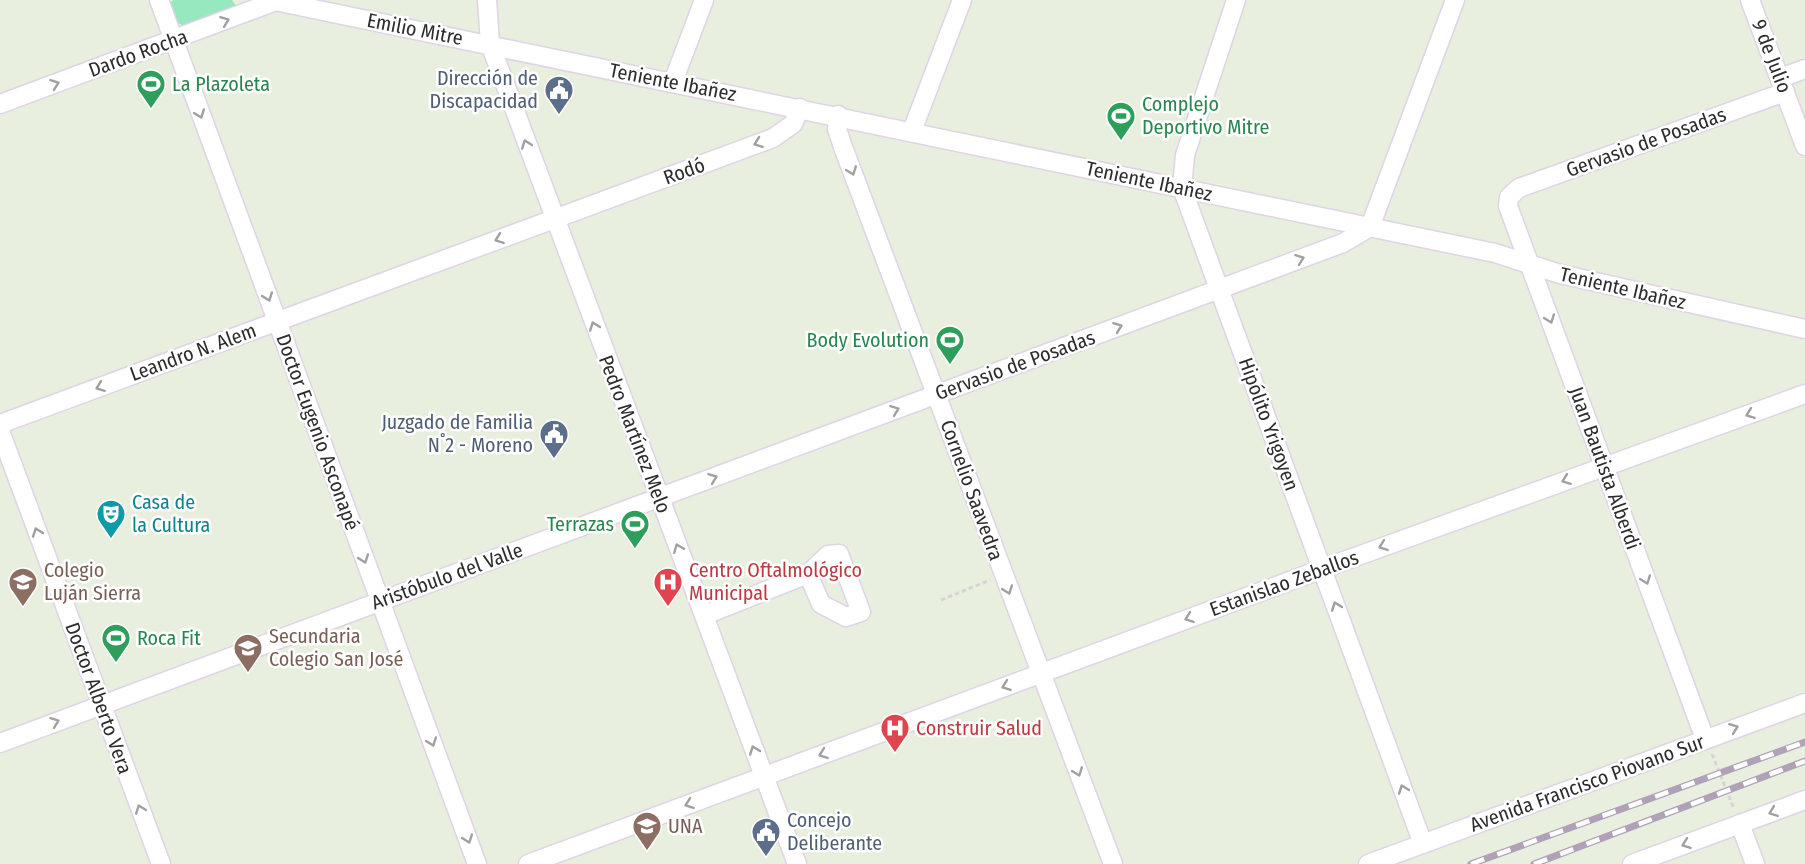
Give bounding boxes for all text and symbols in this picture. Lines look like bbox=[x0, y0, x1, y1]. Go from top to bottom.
street label: Emilio Mitre bbox=[365, 8, 465, 50]
one-way arrow bbox=[219, 15, 230, 28]
street label: 9 de Julio bbox=[1747, 16, 1797, 96]
street label: Dardo Rocha bbox=[85, 24, 191, 82]
street label: Teniente Ibañez bbox=[608, 58, 738, 106]
place label: Dirección de Discapacidad bbox=[430, 66, 538, 113]
sports icon: La Plazoleta bbox=[135, 68, 167, 110]
place label: La Plazoleta bbox=[172, 72, 270, 96]
public building icon: Dirección de Discapacidad bbox=[543, 74, 575, 116]
one-way arrow bbox=[49, 79, 60, 91]
place label: Complejo Deportivo Mitre bbox=[1142, 92, 1269, 139]
sports icon: Complejo Deportivo Mitre bbox=[1105, 100, 1137, 142]
street label: Gervasio de Posadas bbox=[1563, 102, 1729, 182]
one-way arrow bbox=[193, 108, 206, 119]
one-way arrow bbox=[753, 136, 764, 149]
one-way arrow bbox=[521, 139, 534, 149]
street label: Rodó bbox=[660, 152, 708, 190]
street label: Teniente Ibañez bbox=[1084, 156, 1214, 206]
one-way arrow bbox=[845, 165, 857, 176]
one-way arrow bbox=[494, 232, 505, 244]
one-way arrow bbox=[1294, 254, 1305, 266]
street label: Teniente Ibañez bbox=[1558, 262, 1688, 314]
one-way arrow bbox=[260, 291, 273, 302]
one-way arrow bbox=[1543, 313, 1555, 324]
street label: Leandro N. Alem bbox=[126, 318, 260, 386]
one-way arrow bbox=[589, 322, 602, 332]
one-way arrow bbox=[1111, 322, 1122, 334]
sports icon: Body Evolution bbox=[934, 324, 966, 366]
street label: Gervasio de Posadas bbox=[932, 325, 1098, 405]
place label: Body Evolution bbox=[807, 328, 929, 352]
street label: Doctor Eugenio Asconapé bbox=[271, 331, 365, 533]
street label: Pedro Martínez Melo bbox=[594, 352, 676, 516]
street label: Hipólito Yrigoyen bbox=[1234, 354, 1304, 494]
one-way arrow bbox=[95, 380, 106, 392]
street label: Juan Bautista Alberdi bbox=[1564, 383, 1646, 553]
one-way arrow bbox=[890, 404, 900, 417]
one-way arrow bbox=[1745, 406, 1756, 419]
place label: Juzgado de Familia N˚2 - Moreno bbox=[381, 410, 533, 457]
street label: Cornelio Saavedra bbox=[935, 416, 1009, 564]
public building icon: Juzgado de Familia N˚2 - Moreno bbox=[538, 418, 570, 460]
one-way arrow bbox=[707, 472, 718, 485]
one-way arrow bbox=[1562, 472, 1572, 485]
place label: Casa de la Cultura bbox=[132, 490, 210, 537]
theatre icon: Casa de la Cultura bbox=[95, 498, 127, 540]
sports icon: Terrazas bbox=[619, 508, 651, 550]
place label: Terrazas bbox=[547, 512, 614, 536]
one-way arrow bbox=[32, 527, 45, 538]
street label: Aristóbulo del Valle bbox=[368, 537, 526, 615]
one-way arrow bbox=[1378, 539, 1389, 552]
one-way arrow bbox=[673, 543, 686, 554]
street label: Estanislao Zeballos bbox=[1206, 545, 1362, 621]
one-way arrow bbox=[357, 553, 370, 564]
place label: Colegio Luján Sierra bbox=[44, 558, 141, 605]
place label: Centro Oftalmológico Municipal bbox=[689, 558, 862, 605]
school or university icon: Colegio Luján Sierra bbox=[7, 566, 39, 608]
hospital icon: Centro Oftalmológico Municipal bbox=[652, 566, 684, 608]
one-way arrow bbox=[1639, 574, 1652, 585]
one-way arrow bbox=[1001, 584, 1014, 595]
one-way arrow bbox=[1330, 601, 1343, 612]
one-way arrow bbox=[1184, 611, 1194, 624]
street label: Doctor Alberto Vera bbox=[60, 619, 138, 777]
sports icon: Roca Fit bbox=[100, 622, 132, 664]
place label: Secundaria Colegio San José bbox=[269, 624, 403, 671]
place label: Roca Fit bbox=[137, 626, 201, 650]
school or university icon: Secundaria Colegio San José bbox=[232, 632, 264, 674]
one-way arrow bbox=[1001, 679, 1012, 692]
hospital icon: Construir Salud bbox=[879, 712, 911, 754]
place label: Construir Salud bbox=[916, 716, 1042, 740]
one-way arrow bbox=[49, 717, 60, 730]
one-way arrow bbox=[1728, 723, 1739, 736]
street label: Avenida Francisco Piovano Sur bbox=[1466, 729, 1708, 837]
one-way arrow bbox=[425, 736, 437, 747]
one-way arrow bbox=[749, 745, 762, 756]
one-way arrow bbox=[818, 747, 829, 759]
one-way arrow bbox=[1070, 766, 1083, 777]
one-way arrow bbox=[1398, 784, 1411, 795]
one-way arrow bbox=[685, 796, 695, 809]
one-way arrow bbox=[135, 804, 148, 815]
one-way arrow bbox=[1768, 805, 1779, 818]
place label: Concejo Deliberante bbox=[787, 808, 882, 855]
school or university icon: UNA bbox=[631, 810, 663, 852]
place label: UNA bbox=[668, 814, 703, 838]
public building icon: Concejo Deliberante bbox=[750, 816, 782, 858]
one-way arrow bbox=[460, 833, 473, 844]
one-way arrow bbox=[1682, 837, 1692, 850]

